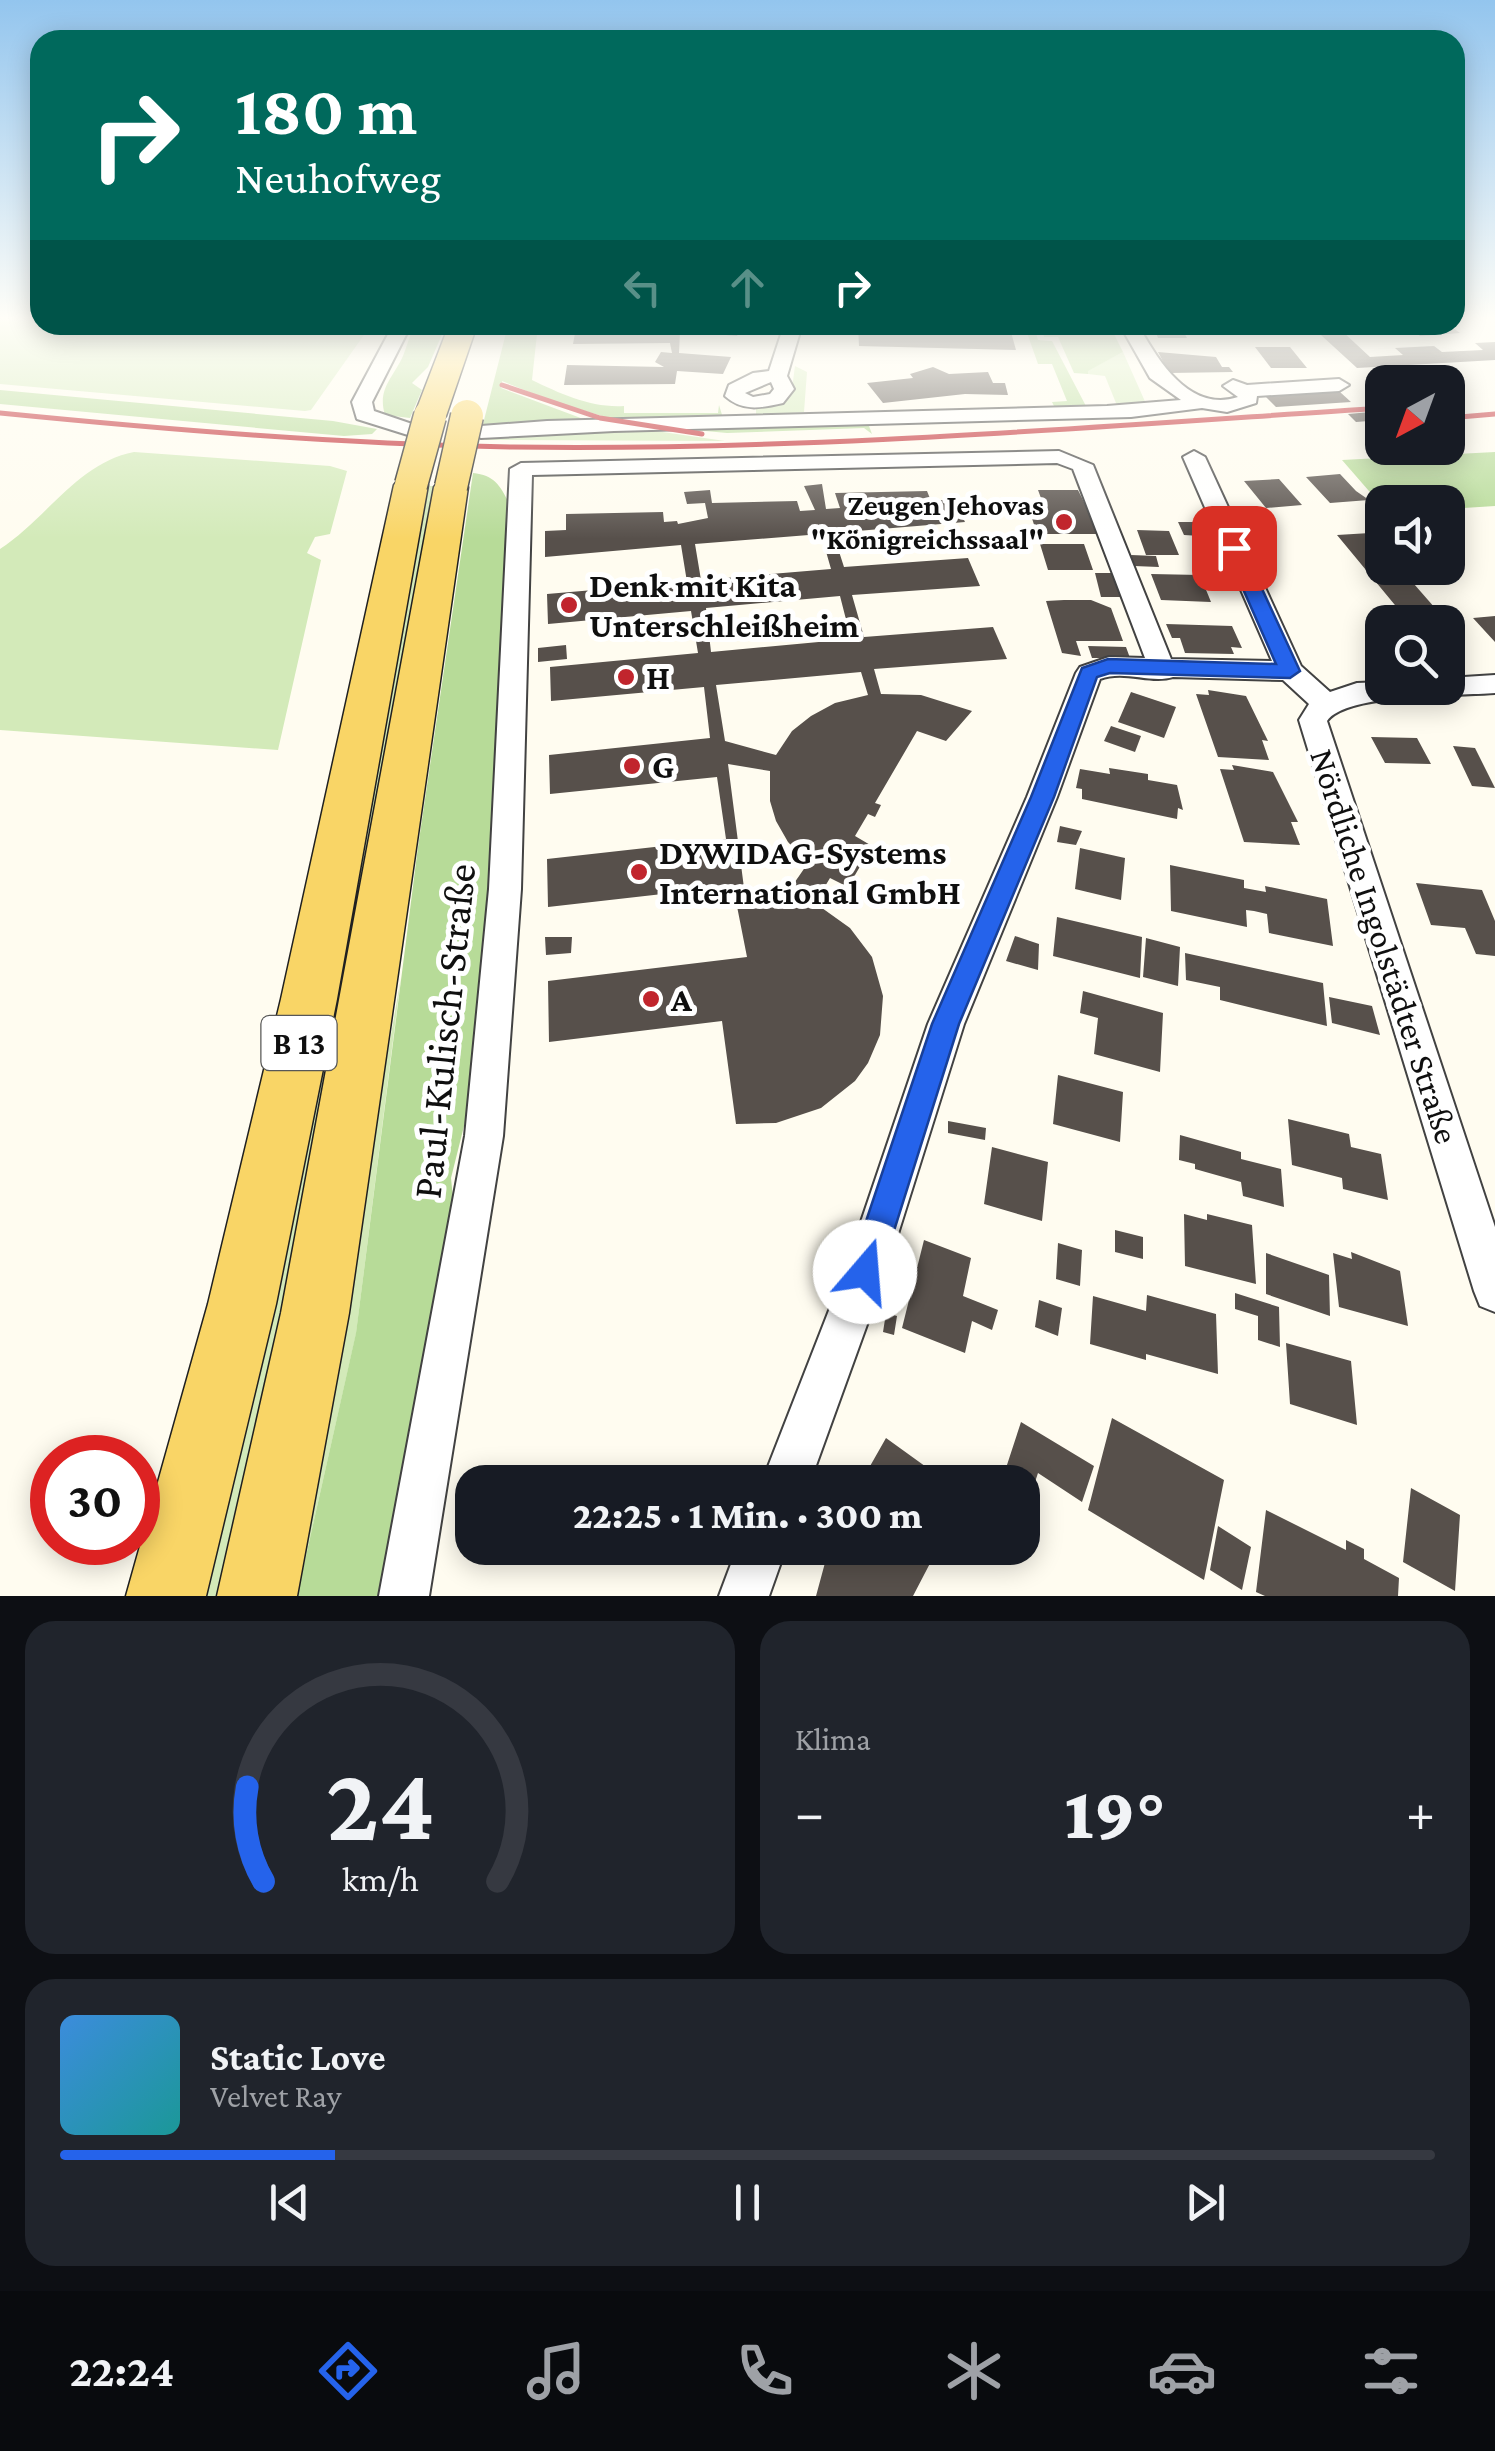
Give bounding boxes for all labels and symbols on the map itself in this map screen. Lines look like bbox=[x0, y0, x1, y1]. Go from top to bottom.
north arrow bbox=[1365, 365, 1465, 465]
place label: Zeugen Jehovas "Königreichssaal" bbox=[811, 488, 1044, 555]
pin bbox=[1192, 506, 1277, 591]
marker: Zeugen Jehovas "Königreichssaal" bbox=[1053, 511, 1075, 533]
place label: Denk mit Kita Unterschleißheim bbox=[589, 566, 860, 645]
marker: Denk mit Kita Unterschleißheim bbox=[558, 594, 580, 616]
place label: H bbox=[646, 658, 670, 697]
marker: H bbox=[615, 666, 637, 688]
street label: Nördliche Ingolstädter Straße bbox=[1302, 744, 1467, 1148]
place label: G bbox=[652, 747, 675, 786]
marker: G bbox=[621, 755, 643, 777]
place label: DYWIDAG-Systems International GmbH bbox=[659, 833, 961, 912]
street label: Paul-Kulisch-Straße bbox=[403, 861, 484, 1201]
marker: DYWIDAG-Systems International GmbH bbox=[628, 861, 650, 883]
place label: A bbox=[670, 980, 693, 1019]
marker: A bbox=[640, 988, 662, 1010]
road number: B 13 bbox=[262, 1016, 336, 1070]
position arrow bbox=[813, 1220, 917, 1324]
speed limit sign: 30 bbox=[30, 1435, 160, 1565]

